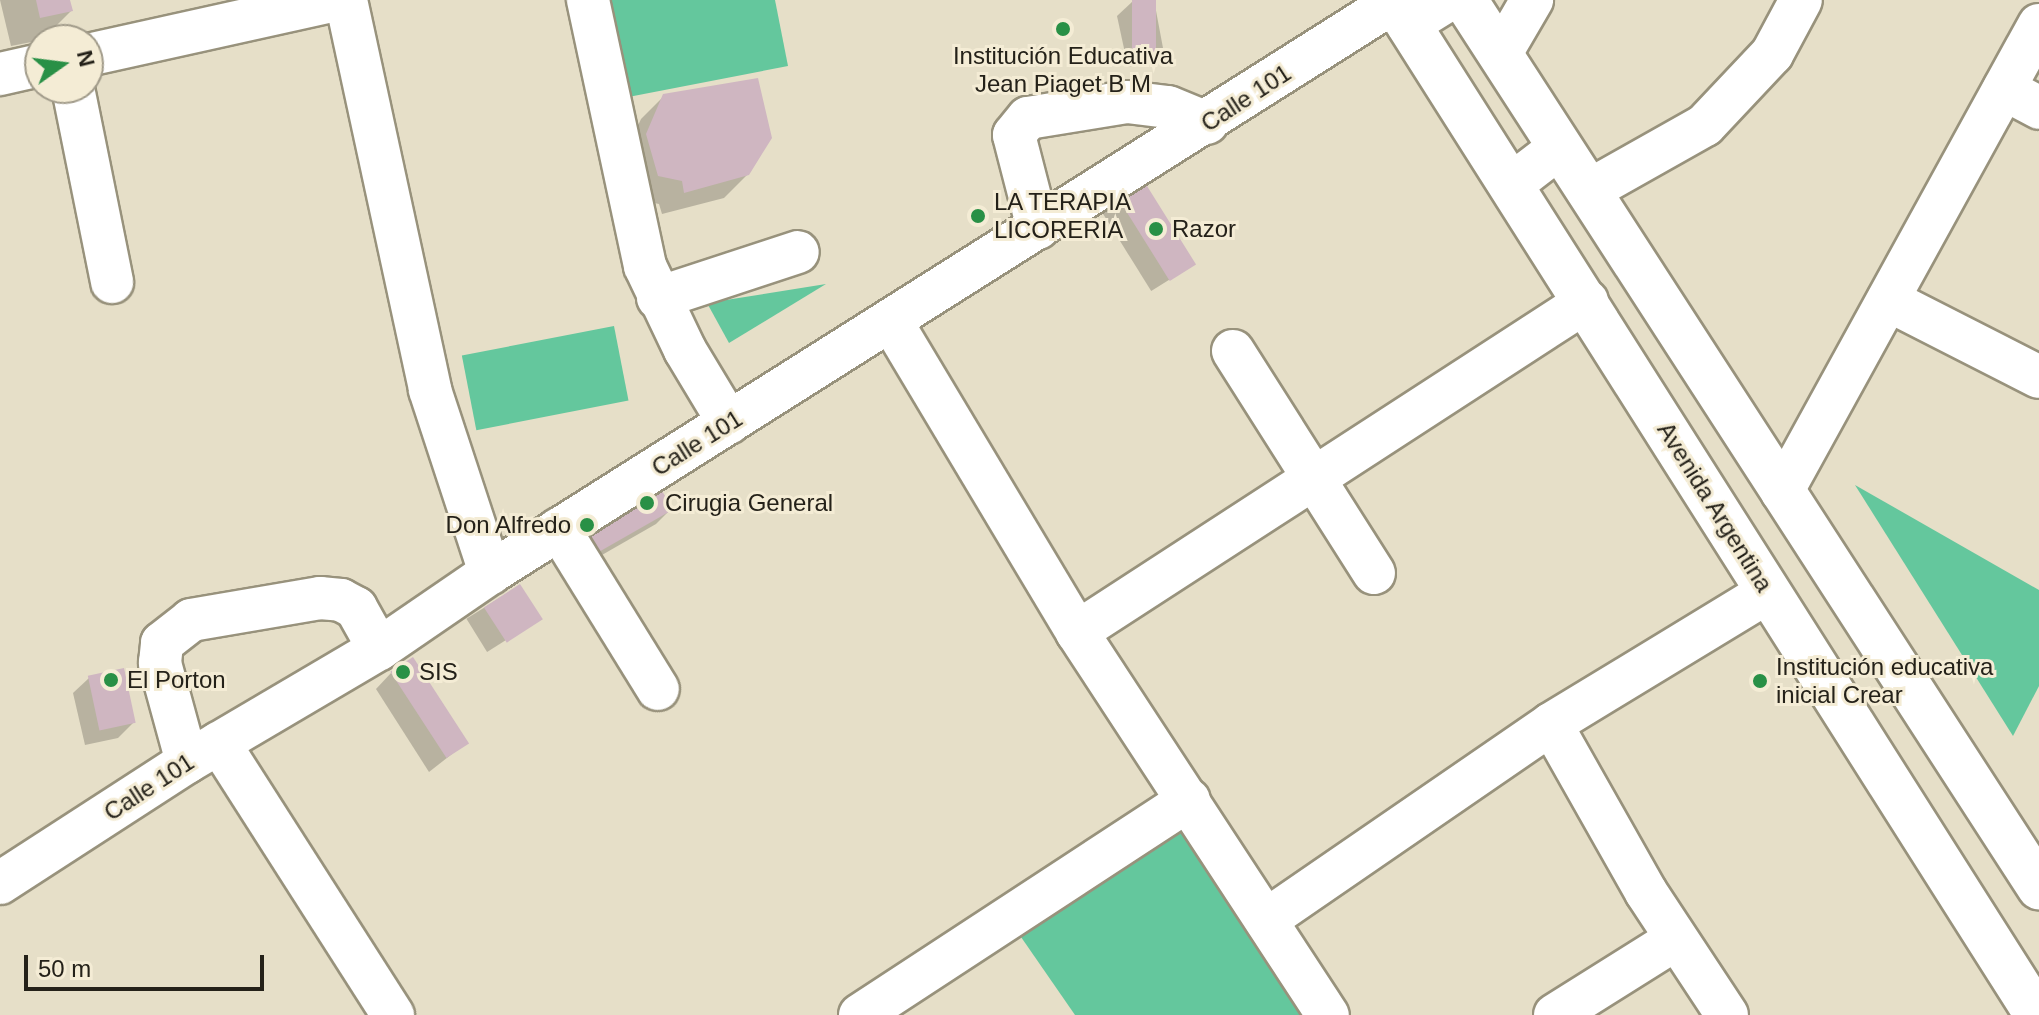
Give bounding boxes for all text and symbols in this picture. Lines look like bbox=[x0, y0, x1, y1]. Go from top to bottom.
marker: Institución Educativa Jean Piaget B M bbox=[1054, 20, 1072, 38]
north arrow bbox=[24, 24, 104, 104]
place label: Institución Educativa Jean Piaget B M bbox=[953, 42, 1173, 98]
text: N bbox=[72, 48, 100, 69]
street label: Calle 101 bbox=[1196, 58, 1296, 138]
place label: LA TERAPIA LICORERIA bbox=[994, 188, 1133, 244]
marker: LA TERAPIA LICORERIA bbox=[969, 207, 987, 225]
place label: Razor bbox=[1172, 215, 1236, 243]
marker: Razor bbox=[1147, 220, 1165, 238]
street label: Calle 101 bbox=[646, 404, 748, 482]
street label: Avenida Argentina bbox=[1651, 416, 1779, 598]
place label: Cirugia General bbox=[665, 489, 833, 517]
marker: Cirugia General bbox=[636, 492, 658, 514]
place label: Don Alfredo bbox=[444, 511, 571, 539]
marker: Don Alfredo bbox=[578, 516, 596, 534]
place label: Institución educativa inicial Crear bbox=[1776, 653, 1993, 709]
place label: SIS bbox=[419, 658, 458, 686]
marker: SIS bbox=[394, 663, 412, 681]
place label: El Porton bbox=[127, 666, 226, 694]
marker: El Porton bbox=[102, 671, 120, 689]
marker: Institución educativa inicial Crear bbox=[1751, 672, 1769, 690]
street label: Calle 101 bbox=[99, 747, 199, 827]
scale bar bbox=[28, 939, 268, 989]
text: 50 m bbox=[38, 955, 91, 982]

